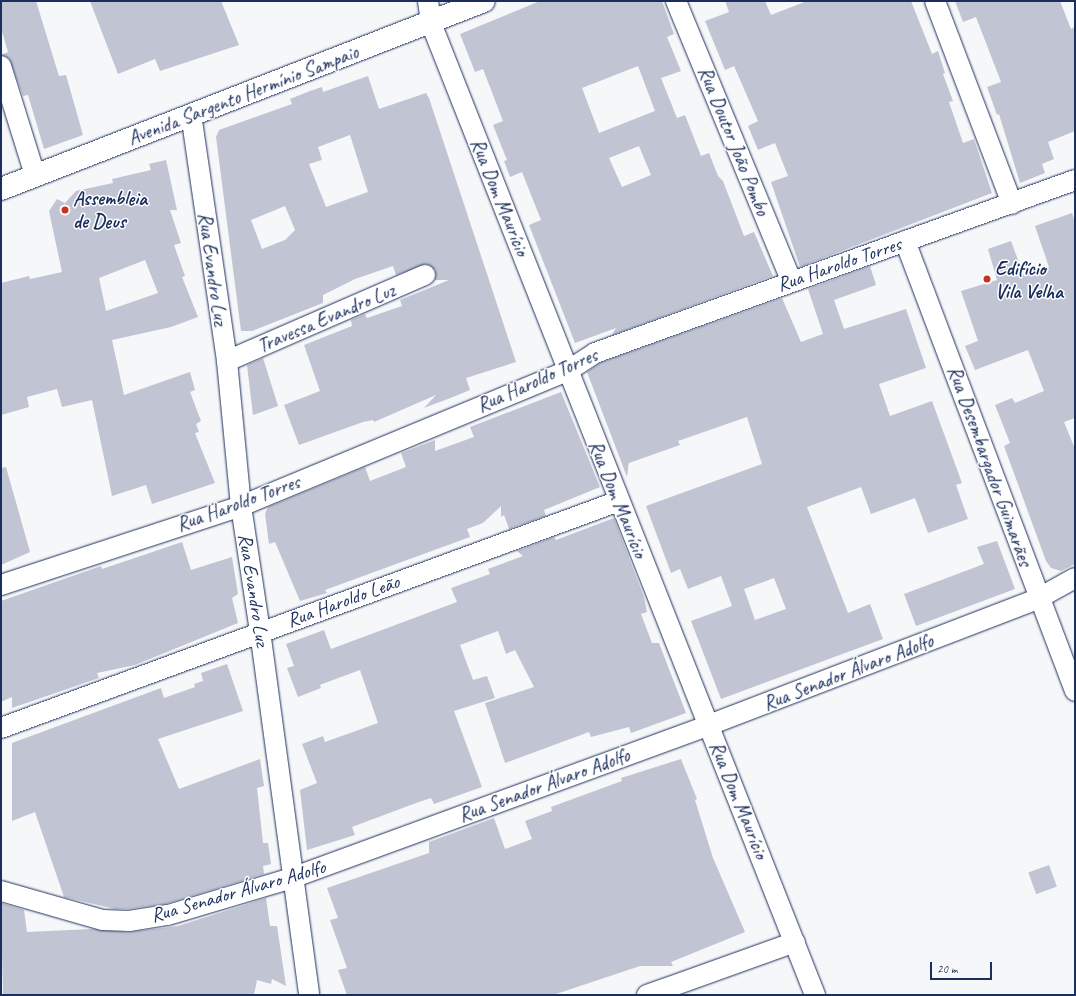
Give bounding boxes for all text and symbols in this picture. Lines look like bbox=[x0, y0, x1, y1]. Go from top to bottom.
street label: Avenida Sargento Hermínio Sampaio bbox=[124, 40, 362, 150]
street label: Rua Doutor João Pombo bbox=[693, 63, 775, 219]
street label: Rua Dom Maurício bbox=[466, 135, 534, 259]
place label: Assembleia de Deus bbox=[73, 186, 147, 233]
marker: Assembleia de Deus bbox=[60, 205, 70, 215]
street label: Rua Evandro Luz bbox=[193, 211, 233, 327]
street label: Rua Haroldo Torres bbox=[774, 232, 904, 296]
place label: Edifício Vila Velha bbox=[995, 256, 1062, 303]
marker: Edifício Vila Velha bbox=[982, 274, 992, 284]
street label: Travessa Evandro Luz bbox=[254, 278, 398, 358]
street label: Rua Haroldo Torres bbox=[473, 343, 601, 417]
street label: Rua Desembargador Guimarães bbox=[943, 363, 1037, 569]
street label: Rua Dom Maurício bbox=[584, 437, 652, 561]
street label: Rua Haroldo Torres bbox=[173, 470, 303, 536]
street label: Rua Evandro Luz bbox=[233, 532, 275, 648]
street label: Rua Haroldo Leão bbox=[283, 569, 403, 633]
street label: Rua Senador Álvaro Adolfo bbox=[760, 629, 936, 715]
street label: Rua Dom Maurício bbox=[705, 738, 773, 862]
street label: Rua Senador Álvaro Adolfo bbox=[456, 743, 632, 827]
street label: Rua Senador Álvaro Adolfo bbox=[149, 855, 327, 927]
scale bar bbox=[932, 954, 994, 980]
text: 20 m bbox=[937, 961, 957, 977]

